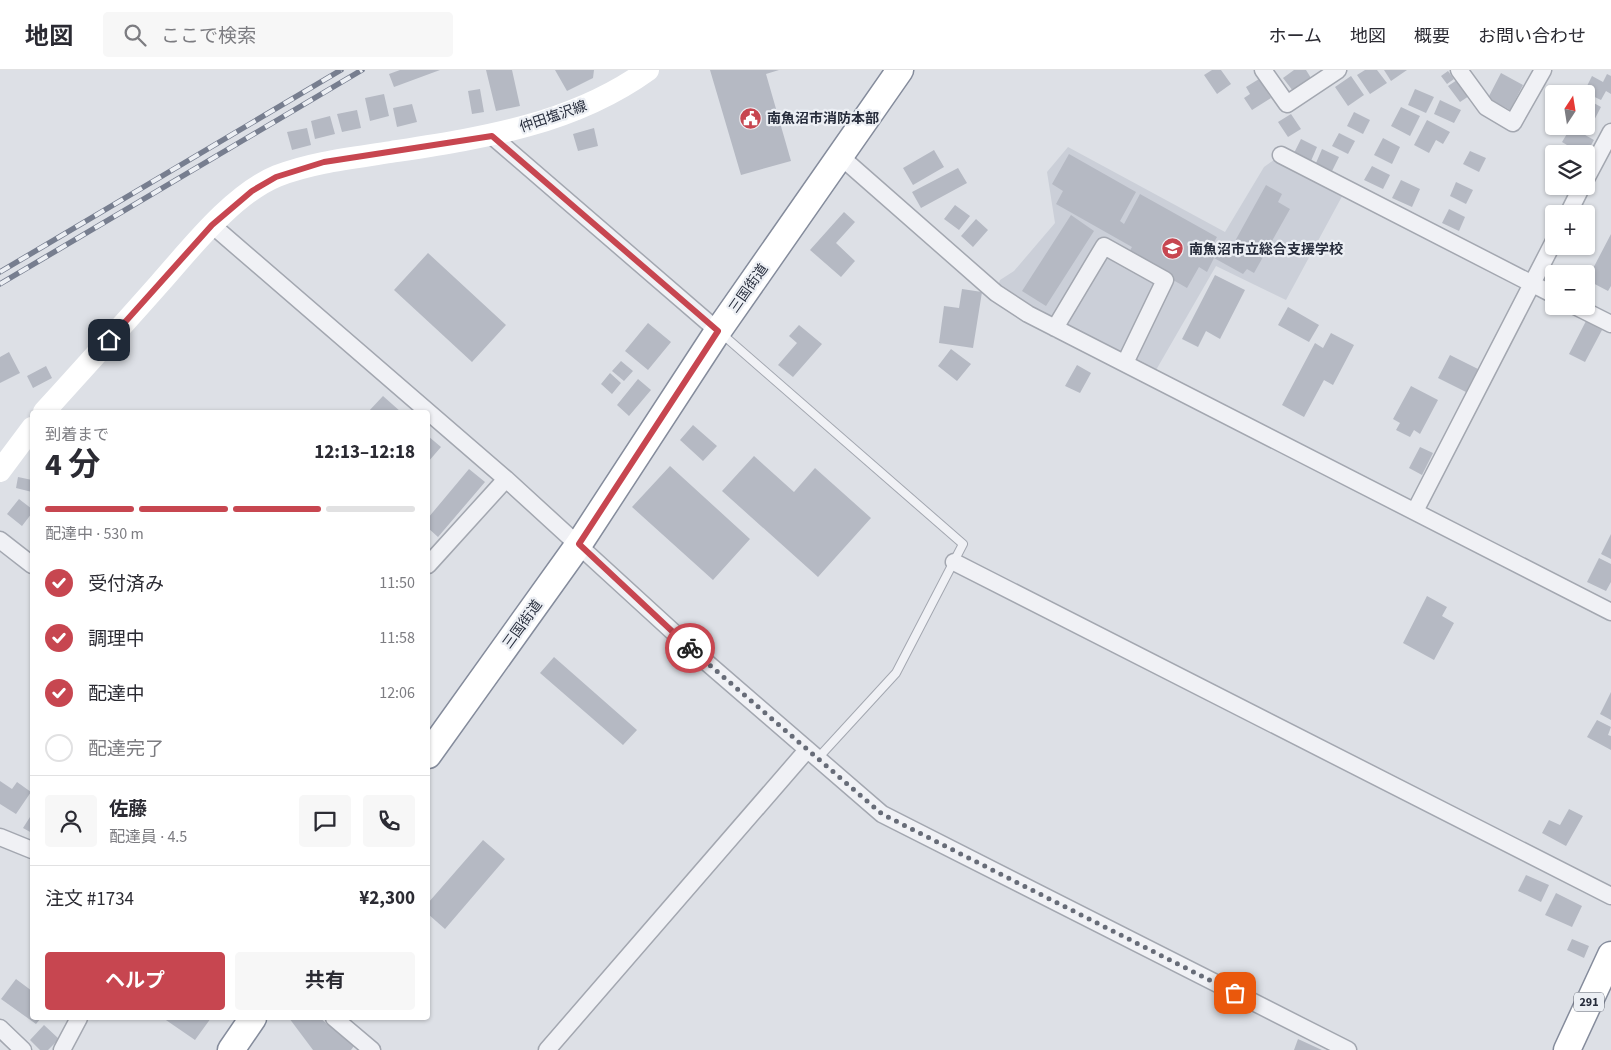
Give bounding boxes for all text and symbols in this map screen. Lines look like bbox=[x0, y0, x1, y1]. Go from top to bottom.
search box bbox=[103, 12, 453, 57]
text: 地図 bbox=[25, 19, 73, 54]
icon: search bbox=[121, 21, 149, 49]
text: ここで検索 bbox=[161, 23, 256, 50]
text: ホーム bbox=[1269, 24, 1322, 49]
text: 地図 bbox=[1350, 24, 1386, 49]
text: 概要 bbox=[1414, 24, 1450, 49]
text: お問い合わせ bbox=[1478, 24, 1586, 49]
north arrow bbox=[1545, 85, 1595, 135]
map controls bbox=[1545, 85, 1595, 315]
street label: 仲田塩沢線 bbox=[517, 96, 590, 138]
public building icon: 南魚沼市消防本部 bbox=[739, 106, 763, 130]
place label: 南魚沼市消防本部 bbox=[767, 109, 879, 129]
button: layers bbox=[1545, 145, 1595, 195]
button: + bbox=[1545, 205, 1595, 255]
school or university icon: 南魚沼市立総合支援学校 bbox=[1161, 237, 1185, 261]
place label: 南魚沼市立総合支援学校 bbox=[1189, 240, 1343, 260]
street label: 三国街道 bbox=[725, 260, 773, 317]
button: − bbox=[1545, 265, 1595, 315]
pin bbox=[88, 319, 130, 361]
icon: home bbox=[95, 326, 123, 354]
text: 到着まで bbox=[45, 424, 109, 446]
text: 12:13–12:18 bbox=[314, 439, 415, 466]
text: 4 分 bbox=[45, 442, 100, 488]
text: 配達中 · 530 m bbox=[45, 523, 144, 545]
icon: check bbox=[45, 569, 73, 597]
text: 受付済み bbox=[88, 571, 164, 598]
text: 11:50 bbox=[379, 572, 415, 594]
street label: 三国街道 bbox=[498, 596, 547, 653]
courier bbox=[665, 623, 715, 673]
icon: check bbox=[45, 624, 73, 652]
text: 調理中 bbox=[88, 626, 145, 653]
text: 11:58 bbox=[379, 627, 415, 649]
icon: bike bbox=[676, 634, 704, 662]
icon: check bbox=[45, 679, 73, 707]
text: 配達中 bbox=[88, 681, 145, 708]
text: 12:06 bbox=[379, 682, 415, 704]
text: 配達完了 bbox=[88, 736, 164, 763]
button: person bbox=[45, 795, 97, 847]
button: chat bbox=[299, 795, 351, 847]
button: phone bbox=[363, 795, 415, 847]
text: 佐藤 bbox=[109, 796, 147, 823]
text: 配達員 · 4.5 bbox=[109, 826, 187, 848]
text: ¥2,300 bbox=[359, 885, 415, 912]
text: 注文 #1734 bbox=[45, 886, 134, 913]
button: ヘルプ bbox=[45, 952, 225, 1010]
button: 共有 bbox=[235, 952, 415, 1010]
pin bbox=[1214, 972, 1256, 1014]
icon: bag bbox=[1221, 979, 1249, 1007]
road number: 291 bbox=[1574, 992, 1604, 1012]

